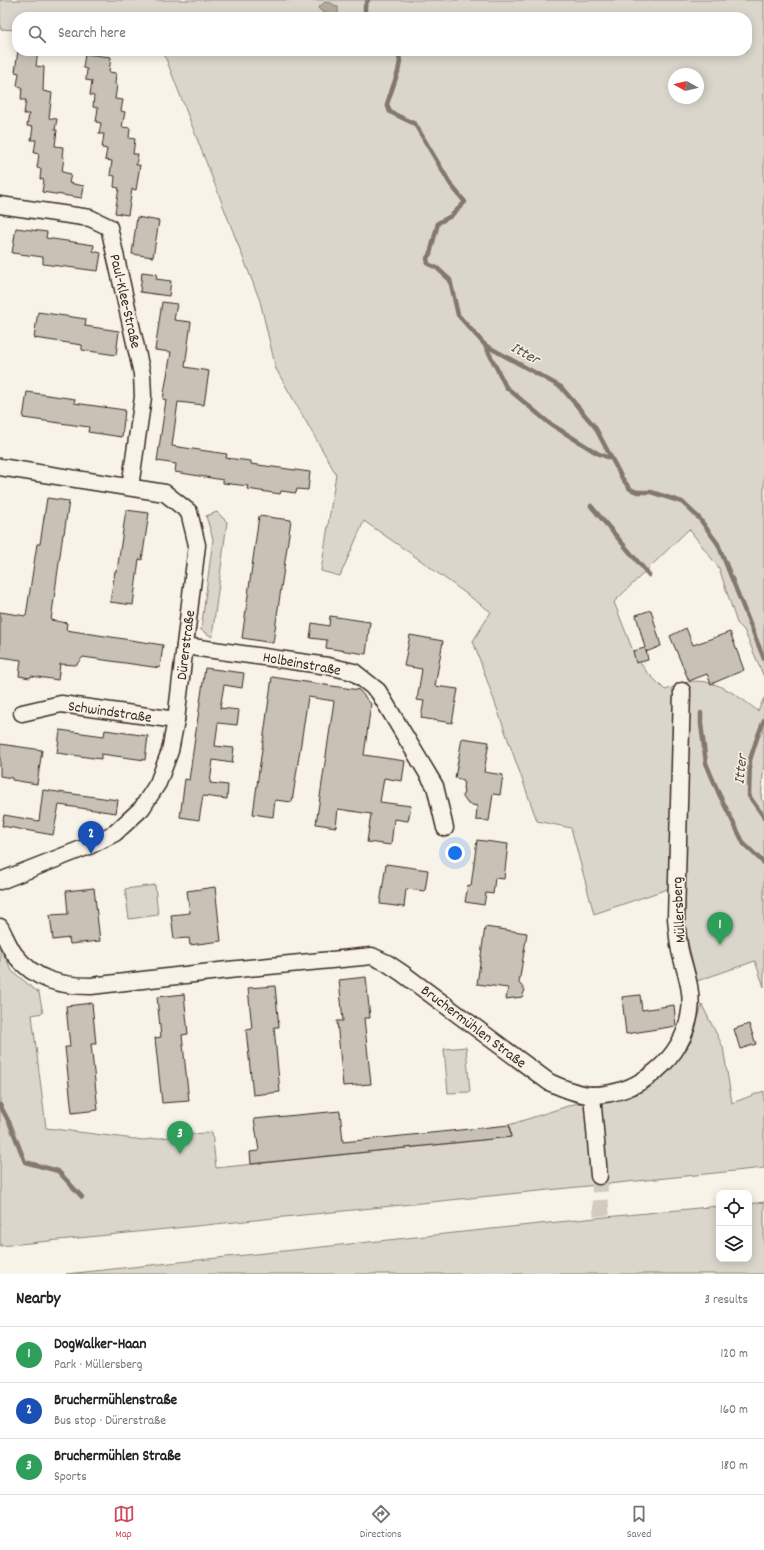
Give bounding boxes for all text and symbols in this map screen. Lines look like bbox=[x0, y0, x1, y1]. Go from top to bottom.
search box bbox=[12, 12, 752, 56]
icon: search bbox=[26, 23, 48, 45]
text: Search here bbox=[58, 23, 126, 45]
north arrow bbox=[668, 68, 704, 104]
street label: Paul-Klee-Straße bbox=[102, 252, 146, 351]
water label: Itter bbox=[506, 337, 545, 372]
street label: Dürerstraße bbox=[172, 609, 202, 681]
street label: Holbeinstraße bbox=[261, 647, 343, 683]
street label: Schwindstraße bbox=[67, 696, 153, 730]
water label: Itter bbox=[728, 751, 755, 785]
pin: 2 bbox=[78, 821, 104, 854]
your location bbox=[445, 843, 465, 863]
street label: Müllersberg bbox=[667, 876, 693, 943]
pin: 1 bbox=[707, 912, 733, 945]
street label: Bruchermühlen Straße bbox=[416, 981, 530, 1075]
pin: 3 bbox=[167, 1121, 193, 1154]
map controls bbox=[716, 1190, 752, 1262]
button: locate bbox=[716, 1190, 752, 1226]
button: layers bbox=[716, 1226, 752, 1262]
text: Nearby bbox=[16, 1288, 60, 1312]
text: 3 results bbox=[704, 1291, 748, 1310]
text: DogWalker-Haan bbox=[54, 1334, 146, 1356]
text: 1 bbox=[28, 1345, 30, 1364]
text: 120 m bbox=[720, 1345, 748, 1364]
text: Park · Müllersberg bbox=[54, 1356, 142, 1375]
text: Bruchermühlenstraße bbox=[54, 1390, 177, 1412]
text: 2 bbox=[26, 1401, 32, 1420]
text: 160 m bbox=[720, 1401, 748, 1420]
text: Bus stop · Dürerstraße bbox=[54, 1412, 166, 1431]
text: Bruchermühlen Straße bbox=[54, 1446, 181, 1468]
text: 3 bbox=[26, 1457, 32, 1476]
text: 180 m bbox=[721, 1457, 748, 1476]
text: Sports bbox=[54, 1468, 87, 1487]
tab: Map bbox=[113, 1503, 135, 1543]
tab: Directions bbox=[360, 1503, 402, 1543]
tab: Saved bbox=[627, 1503, 651, 1543]

